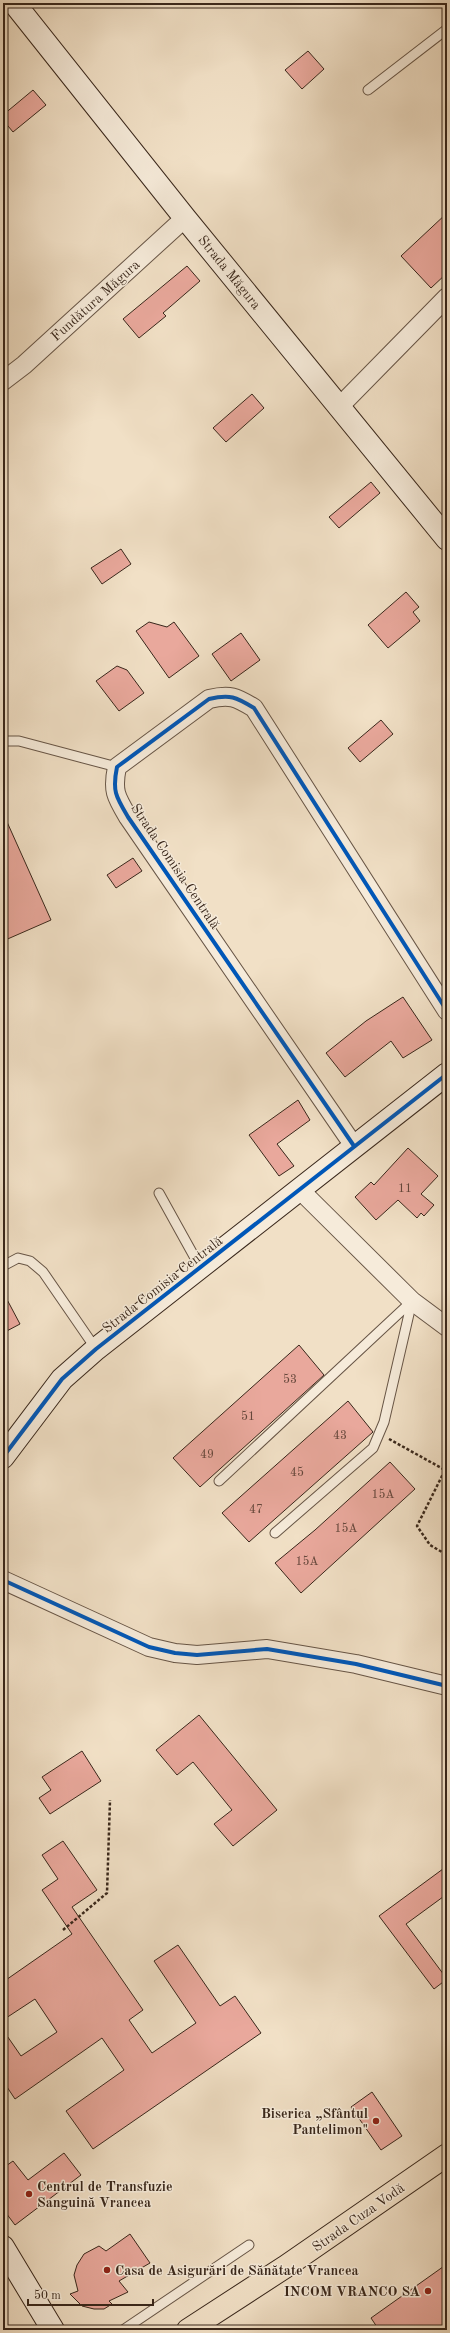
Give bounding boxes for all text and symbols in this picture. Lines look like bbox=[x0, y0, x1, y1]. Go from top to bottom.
street label: Strada Măgura bbox=[195, 233, 263, 312]
street label: Fundătura Măgura bbox=[49, 257, 143, 344]
street label: Strada Comisia Centrală bbox=[128, 801, 222, 932]
house number: 11 bbox=[398, 1183, 412, 1195]
street label: Strada Comisia Centrală bbox=[100, 1234, 225, 1336]
house number: 53 bbox=[283, 1373, 297, 1386]
house number: 51 bbox=[241, 1410, 255, 1423]
house number: 43 bbox=[333, 1430, 347, 1442]
house number: 49 bbox=[200, 1449, 214, 1461]
house number: 45 bbox=[290, 1466, 304, 1479]
house number: 15A bbox=[371, 1488, 395, 1501]
house number: 47 bbox=[249, 1504, 263, 1516]
house number: 15A bbox=[334, 1522, 358, 1535]
house number: 15A bbox=[295, 1555, 319, 1568]
place label: Biserica „Sfântul Pantelimon" bbox=[261, 2107, 368, 2137]
marker: Biserica „Sfântul Pantelimon" bbox=[371, 2116, 381, 2126]
place label: Centrul de Transfuzie Sanguină Vrancea bbox=[37, 2180, 173, 2210]
street label: Strada Cuza Vodă bbox=[310, 2181, 407, 2255]
marker: Centrul de Transfuzie Sanguină Vrancea bbox=[24, 2189, 34, 2199]
place label: Casa de Asigurări de Sănătate Vrancea bbox=[115, 2264, 359, 2278]
marker: Casa de Asigurări de Sănătate Vrancea bbox=[102, 2265, 112, 2275]
scale bar bbox=[28, 2281, 153, 2307]
place label: INCOM VRANCO SA bbox=[284, 2285, 420, 2299]
marker: INCOM VRANCO SA bbox=[423, 2286, 433, 2296]
text: 50 m bbox=[34, 2289, 61, 2302]

